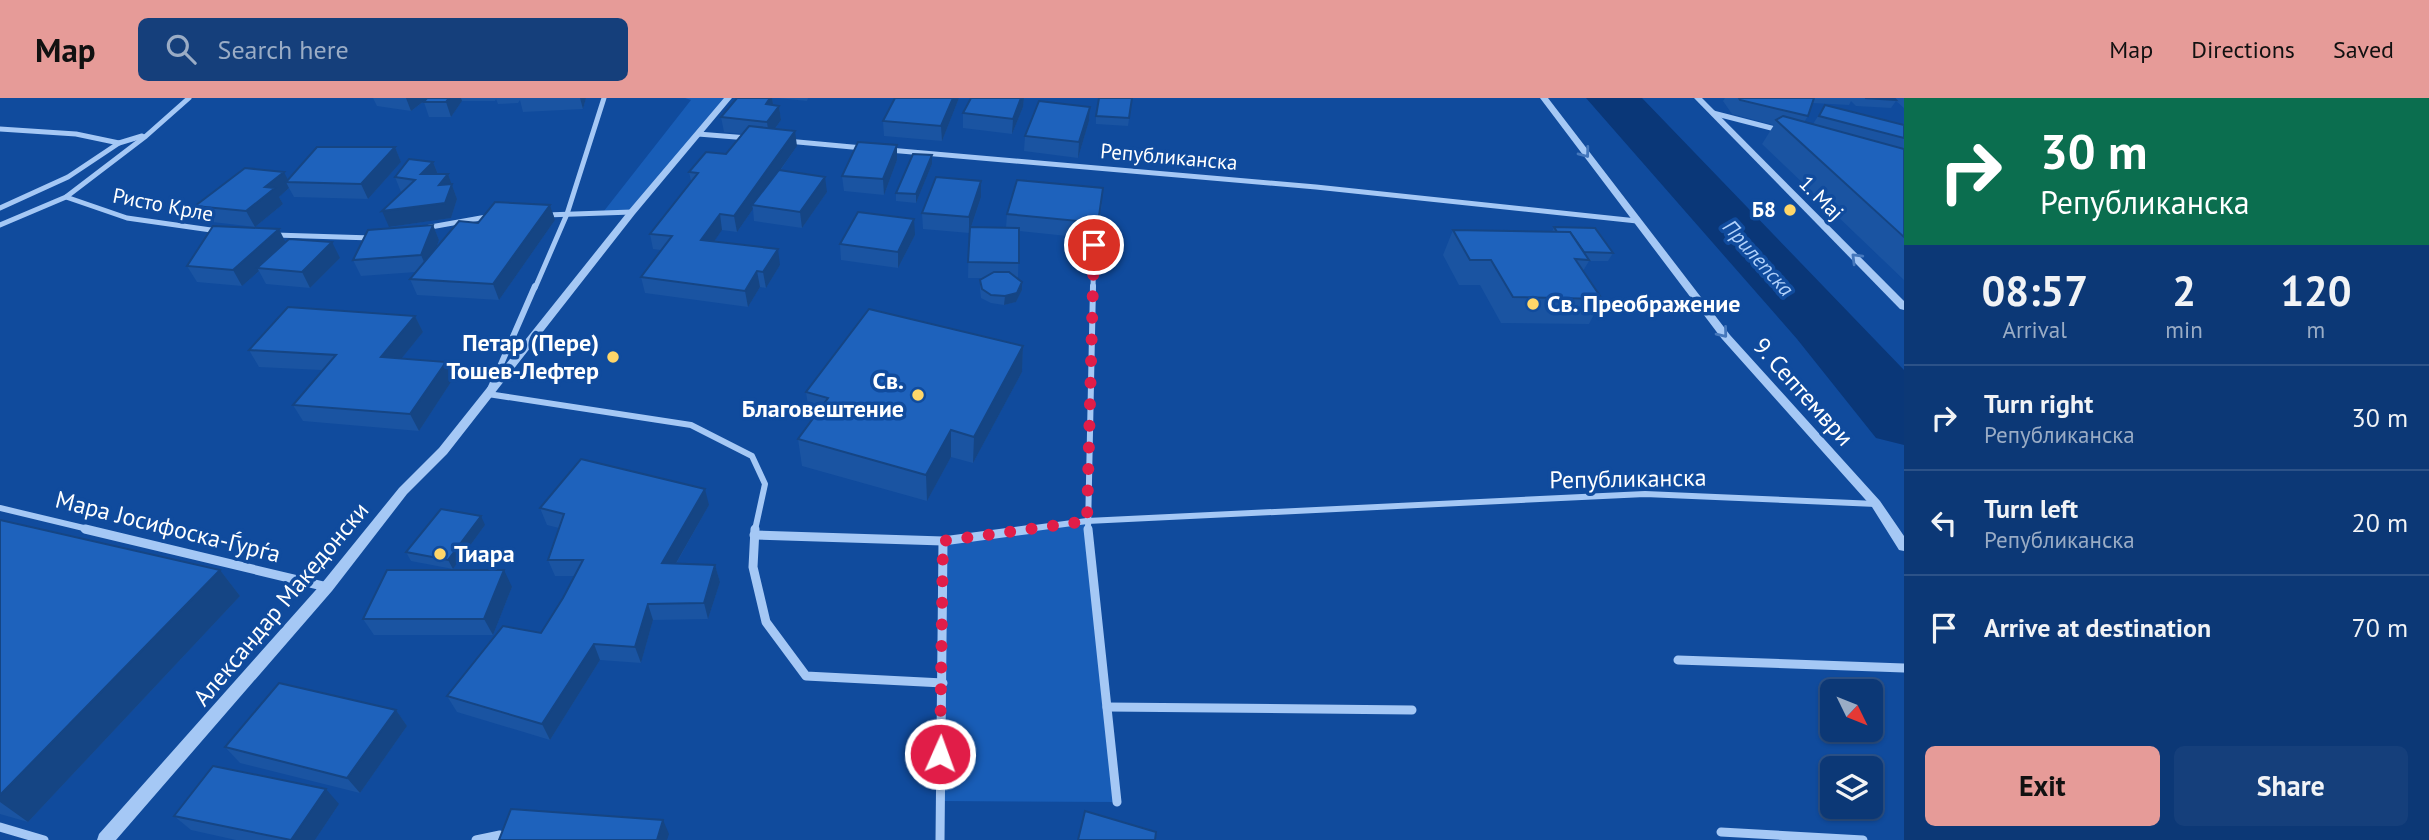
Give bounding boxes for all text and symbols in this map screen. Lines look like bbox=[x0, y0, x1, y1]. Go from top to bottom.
search box bbox=[138, 18, 628, 81]
text: Map bbox=[35, 28, 96, 71]
icon: search bbox=[162, 30, 200, 68]
text: Search here bbox=[218, 33, 349, 66]
text: Map bbox=[2109, 34, 2153, 65]
text: Directions bbox=[2191, 34, 2295, 65]
text: Saved bbox=[2333, 34, 2394, 65]
text: 30 m bbox=[2040, 119, 2147, 183]
icon: right bbox=[1925, 126, 2016, 217]
street label: Републиканска bbox=[1099, 137, 1239, 176]
one-way arrow bbox=[1577, 145, 1590, 157]
street label: 1. Мај bbox=[1793, 170, 1849, 226]
text: Републиканска bbox=[2040, 181, 2250, 223]
street label: Ристо Крле bbox=[111, 182, 216, 227]
place label: Б8 bbox=[1752, 196, 1776, 223]
marker: Б8 bbox=[1782, 202, 1798, 218]
water label: Прилепска bbox=[1717, 214, 1800, 302]
pin bbox=[1064, 215, 1124, 275]
icon: arrive bbox=[1075, 226, 1113, 264]
one-way arrow bbox=[1851, 254, 1864, 267]
text: 08:57 bbox=[1981, 263, 2088, 318]
text: 2 bbox=[2172, 263, 2196, 318]
text: 120 bbox=[2280, 263, 2352, 318]
place label: Св. Преображение bbox=[1547, 288, 1741, 319]
marker: Св. Преображение bbox=[1525, 296, 1541, 312]
text: Arrival bbox=[2002, 315, 2067, 344]
text: min bbox=[2165, 315, 2203, 344]
text: m bbox=[2307, 315, 2325, 344]
one-way arrow bbox=[1715, 326, 1728, 338]
place label: Петар (Пере) Тошев-Лефтер bbox=[446, 327, 599, 386]
street label: 9. Септември bbox=[1746, 331, 1860, 452]
marker: Петар (Пере) Тошев-Лефтер bbox=[605, 349, 621, 365]
place label: Св. Благовештение bbox=[742, 365, 904, 424]
marker: Св. Благовештение bbox=[910, 387, 926, 403]
text: Turn right bbox=[1984, 387, 2093, 420]
icon: right bbox=[1925, 399, 1963, 437]
text: 30 m bbox=[2352, 401, 2408, 434]
text: Републиканска bbox=[1984, 420, 2135, 449]
street label: Републиканска bbox=[1549, 462, 1707, 495]
street label: Мара Јосифоска-Ѓурѓа bbox=[52, 484, 284, 569]
text: Turn left bbox=[1984, 492, 2078, 525]
street label: Александар Македонски bbox=[186, 495, 375, 712]
icon: left bbox=[1925, 504, 1963, 542]
text: 20 m bbox=[2352, 506, 2408, 539]
text: Републиканска bbox=[1984, 525, 2135, 554]
place label: Тиара bbox=[454, 538, 515, 569]
marker: Тиара bbox=[432, 546, 448, 562]
icon: arrive bbox=[1925, 609, 1963, 647]
text: Arrive at destination bbox=[1984, 611, 2211, 644]
text: 70 m bbox=[2352, 611, 2408, 644]
north arrow bbox=[1820, 679, 1883, 742]
map controls bbox=[1820, 679, 1883, 819]
position arrow bbox=[903, 717, 977, 791]
button: Exit bbox=[1925, 746, 2160, 826]
button: Share bbox=[2174, 746, 2408, 826]
button: layers bbox=[1820, 756, 1883, 819]

